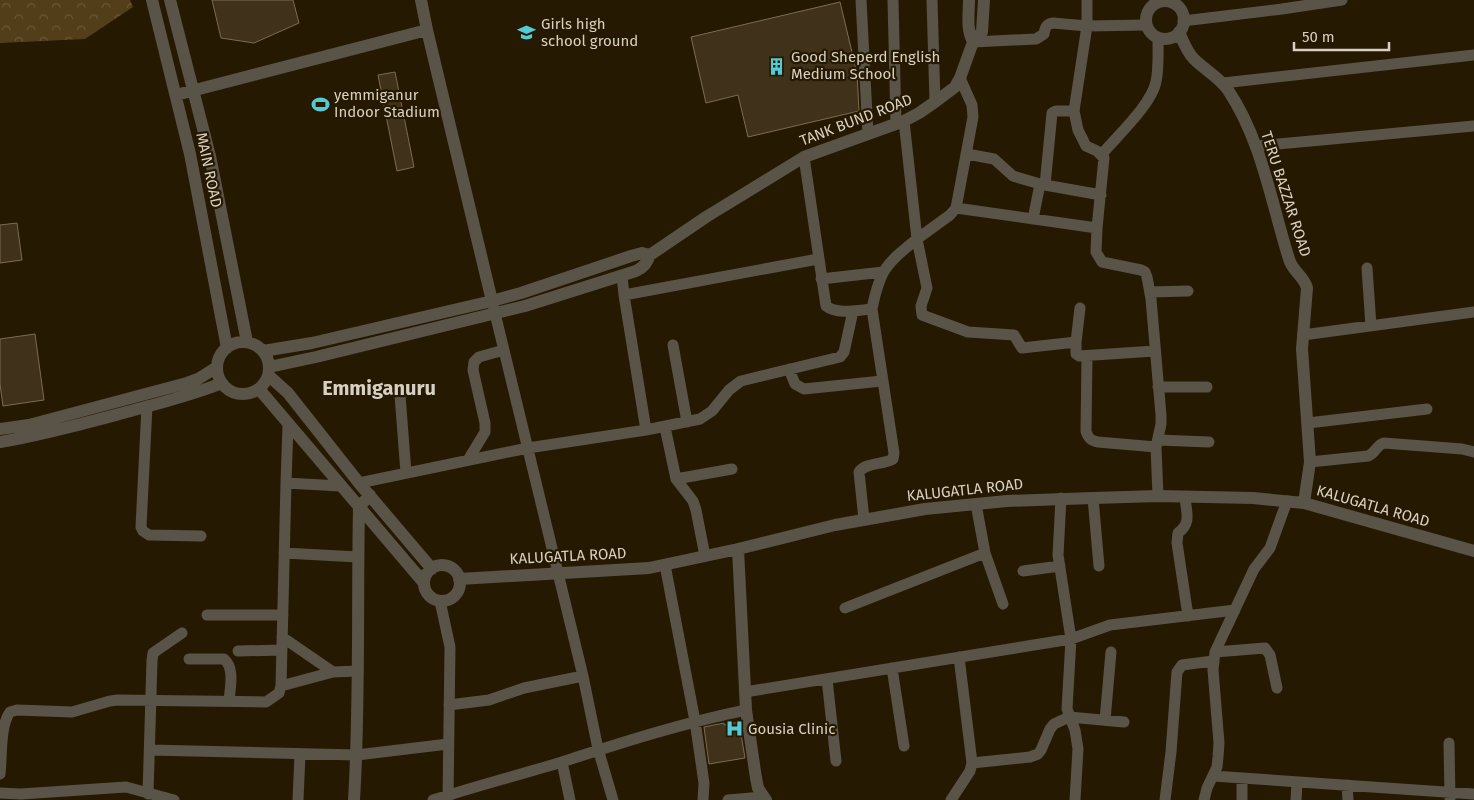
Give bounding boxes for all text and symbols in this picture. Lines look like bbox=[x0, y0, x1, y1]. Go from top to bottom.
place label: Girls high school ground bbox=[541, 15, 638, 50]
scale bar bbox=[1294, 20, 1389, 52]
school or university icon: Girls high school ground bbox=[517, 23, 537, 43]
text: 50 m bbox=[1302, 28, 1335, 46]
place label: Good Sheperd English Medium School bbox=[791, 48, 940, 83]
building icon: Good Sheperd English Medium School bbox=[767, 56, 787, 76]
place label: yemmiganur Indoor Stadium bbox=[334, 86, 440, 121]
street label: TANK BUND ROAD bbox=[797, 90, 915, 150]
sports icon: yemmiganur Indoor Stadium bbox=[310, 94, 330, 114]
street label: TERU BAZZAR ROAD bbox=[1257, 129, 1315, 259]
street label: MAIN ROAD bbox=[192, 131, 226, 209]
district label: Emmiganuru bbox=[322, 376, 436, 400]
street label: KALUGATLA ROAD bbox=[906, 475, 1024, 505]
street label: KALUGATLA ROAD bbox=[1314, 481, 1432, 531]
street label: KALUGATLA ROAD bbox=[509, 544, 627, 568]
hospital icon: Gousia Clinic bbox=[724, 719, 744, 739]
place label: Gousia Clinic bbox=[748, 720, 835, 738]

